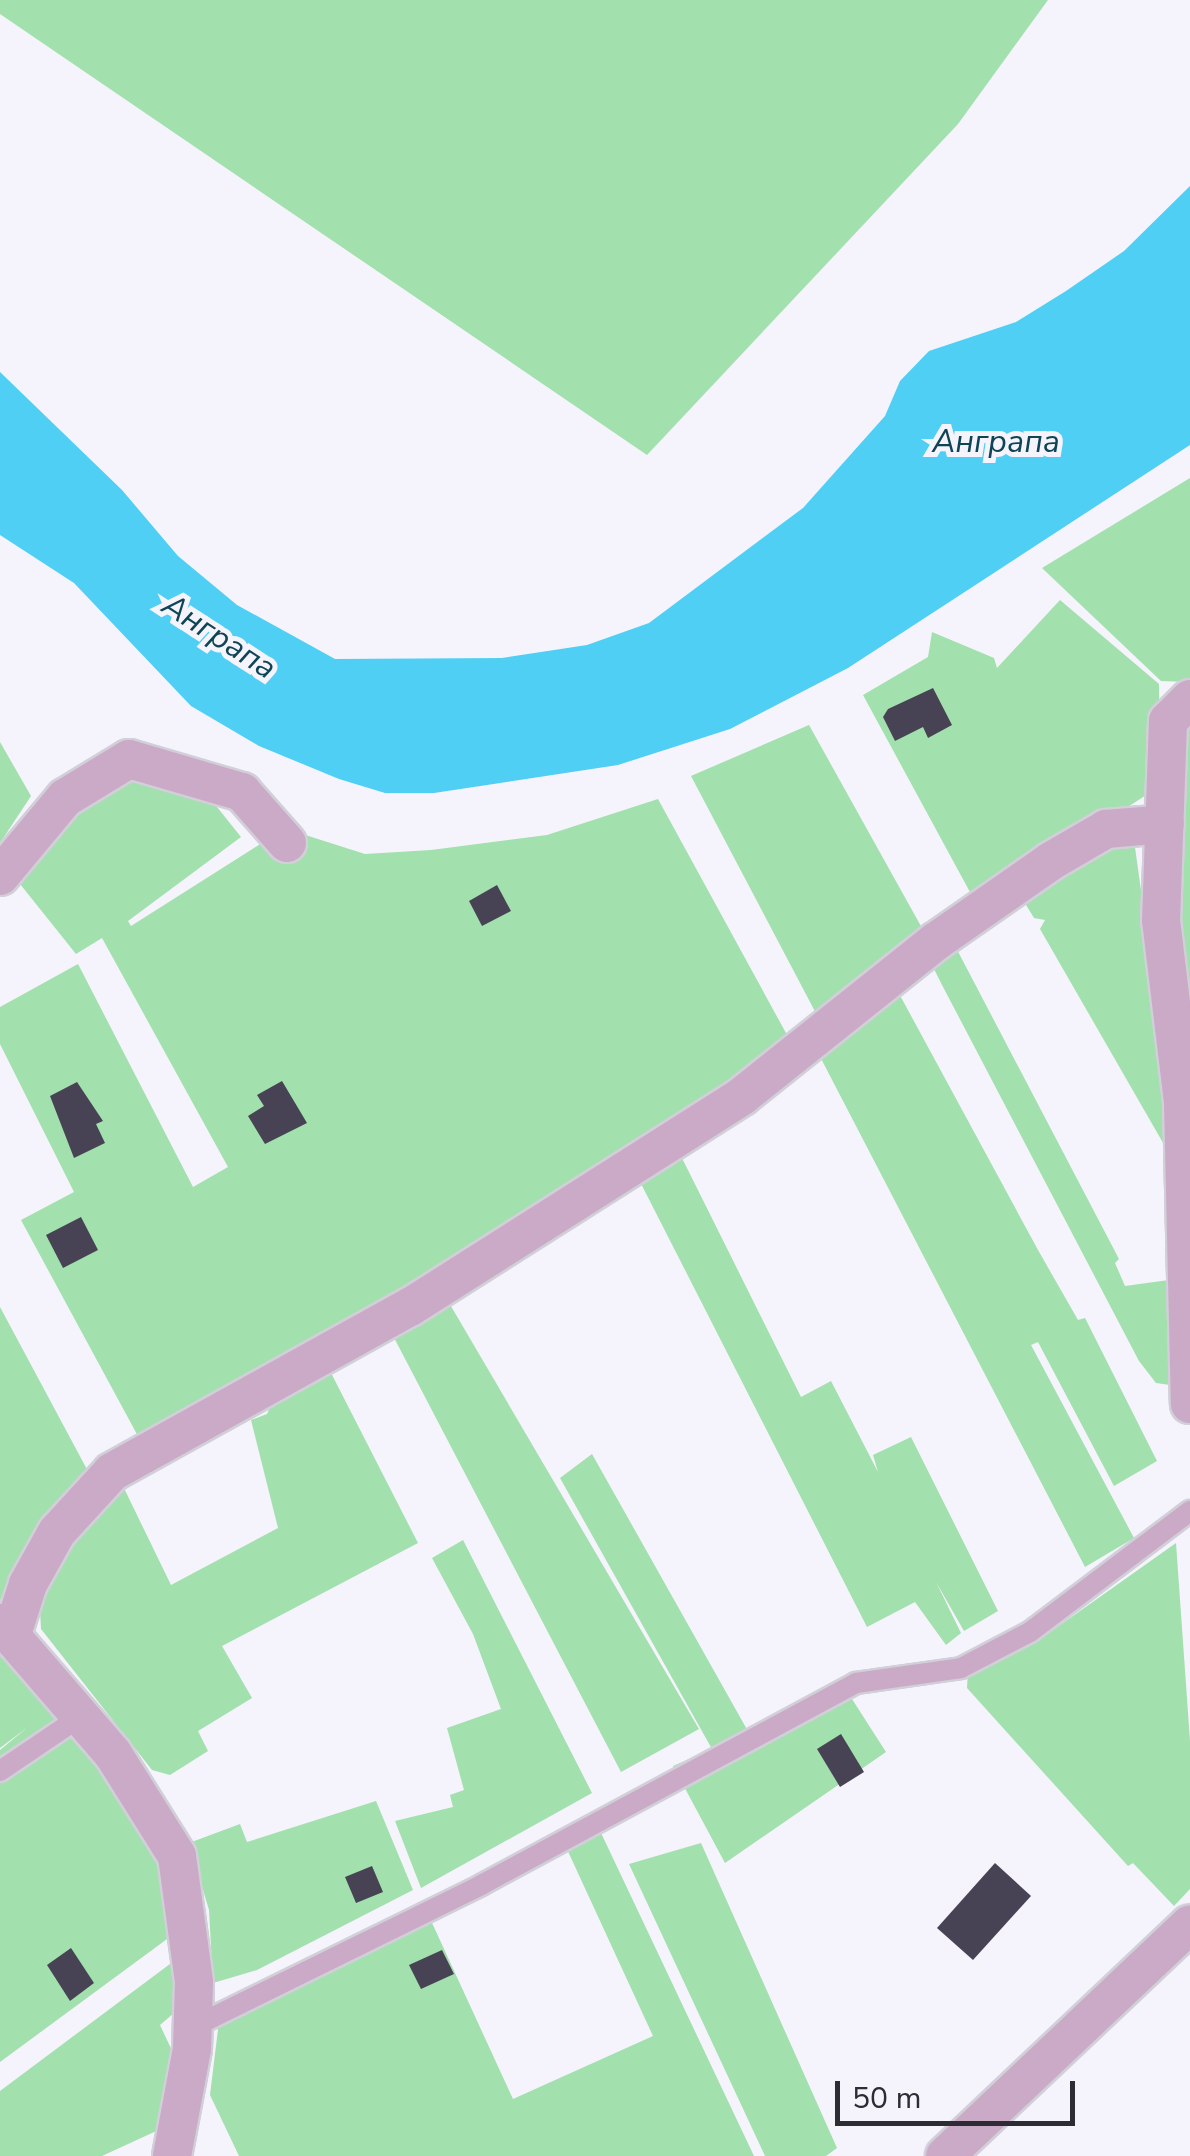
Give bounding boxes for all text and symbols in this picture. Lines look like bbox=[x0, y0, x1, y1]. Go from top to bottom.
water label: Анграпа bbox=[932, 423, 1060, 461]
water label: Анграпа bbox=[155, 586, 283, 688]
scale bar bbox=[840, 2061, 1080, 2123]
text: 50 m bbox=[852, 2078, 921, 2119]

